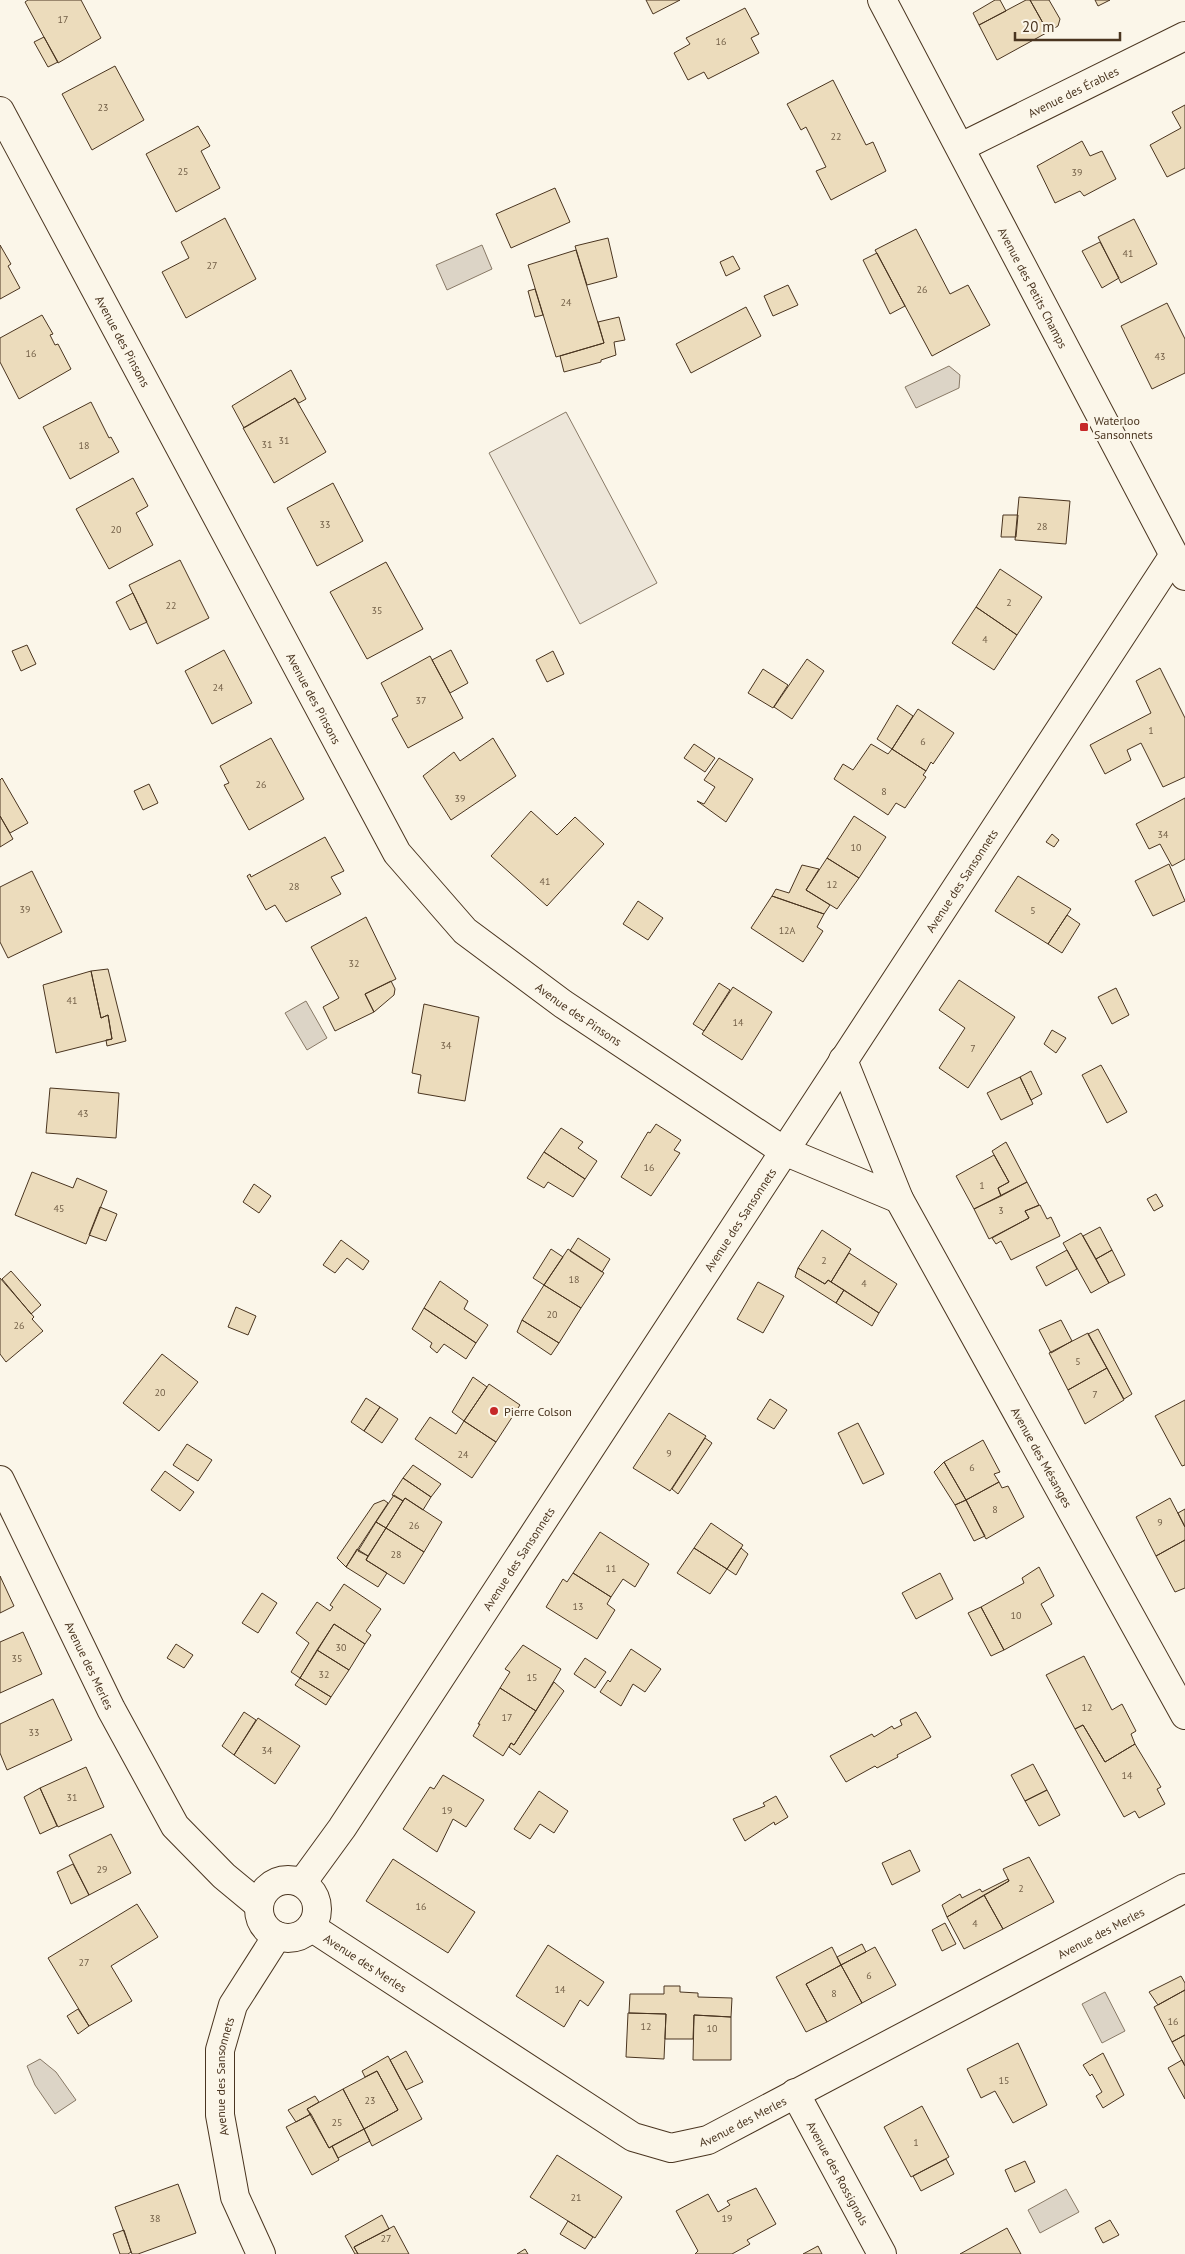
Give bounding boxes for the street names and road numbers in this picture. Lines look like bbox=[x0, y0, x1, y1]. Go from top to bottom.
street label: Avenue des Érables bbox=[1025, 63, 1121, 120]
street label: Avenue des Petits Champs bbox=[995, 225, 1071, 351]
street label: Avenue des Pinsons bbox=[93, 293, 154, 389]
street label: Avenue des Pinsons bbox=[284, 650, 345, 746]
street label: Avenue des Sansonnets bbox=[922, 826, 1001, 935]
street label: Avenue des Pinsons bbox=[533, 979, 625, 1049]
street label: Avenue des Sansonnets bbox=[701, 1165, 779, 1274]
street label: Avenue des Mésanges bbox=[1008, 1404, 1076, 1510]
street label: Avenue des Sansonnets bbox=[479, 1504, 557, 1613]
street label: Avenue des Merles bbox=[62, 1619, 118, 1712]
street label: Avenue des Merles bbox=[1055, 1903, 1147, 1962]
street label: Avenue des Merles bbox=[321, 1930, 410, 1995]
street label: Avenue des Sansonnets bbox=[213, 2015, 237, 2137]
street label: Avenue des Merles bbox=[698, 2093, 789, 2149]
street label: Avenue des Rossignols bbox=[804, 2118, 872, 2228]

